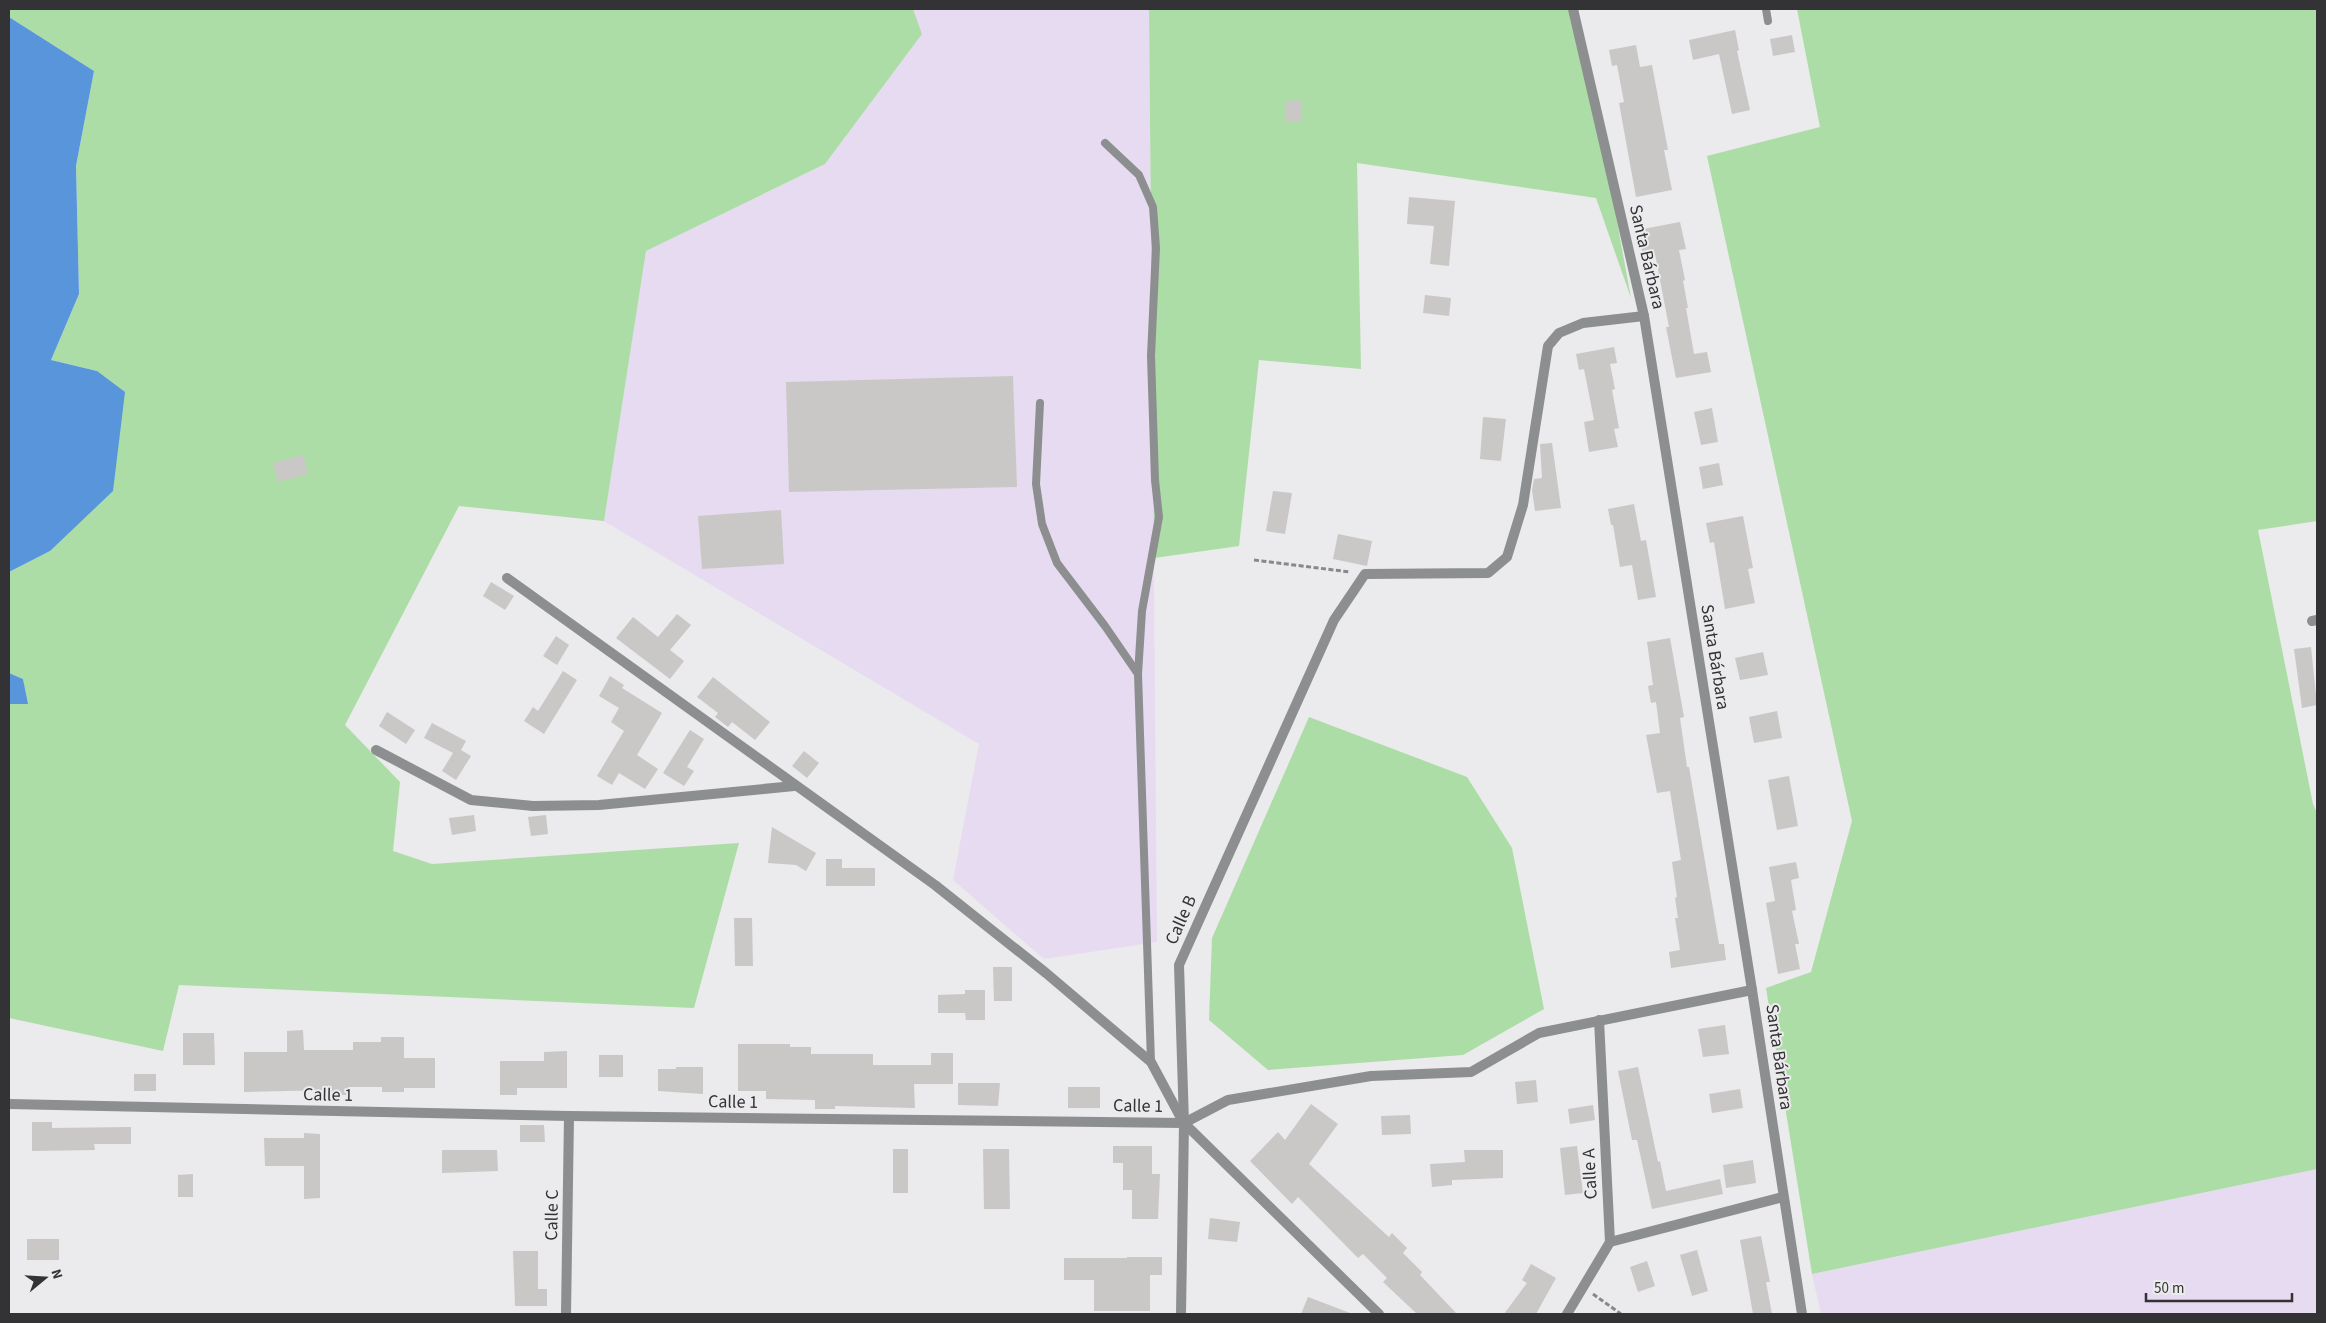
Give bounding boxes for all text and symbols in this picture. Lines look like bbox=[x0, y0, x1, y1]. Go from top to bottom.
street label: Santa Bárbara bbox=[1623, 202, 1671, 312]
street label: Santa Bárbara bbox=[1694, 602, 1736, 712]
street label: Calle B bbox=[1159, 891, 1203, 949]
street label: Santa Bárbara bbox=[1759, 1003, 1799, 1111]
street label: Calle 1 bbox=[303, 1082, 353, 1108]
street label: Calle 1 bbox=[708, 1089, 758, 1115]
street label: Calle 1 bbox=[1113, 1093, 1163, 1119]
street label: Calle A bbox=[1576, 1148, 1604, 1200]
street label: Calle C bbox=[539, 1189, 565, 1241]
north arrow bbox=[20, 1253, 70, 1303]
text: N bbox=[45, 1267, 67, 1282]
scale bar bbox=[2146, 1270, 2292, 1302]
text: 50 m bbox=[2154, 1278, 2184, 1299]

